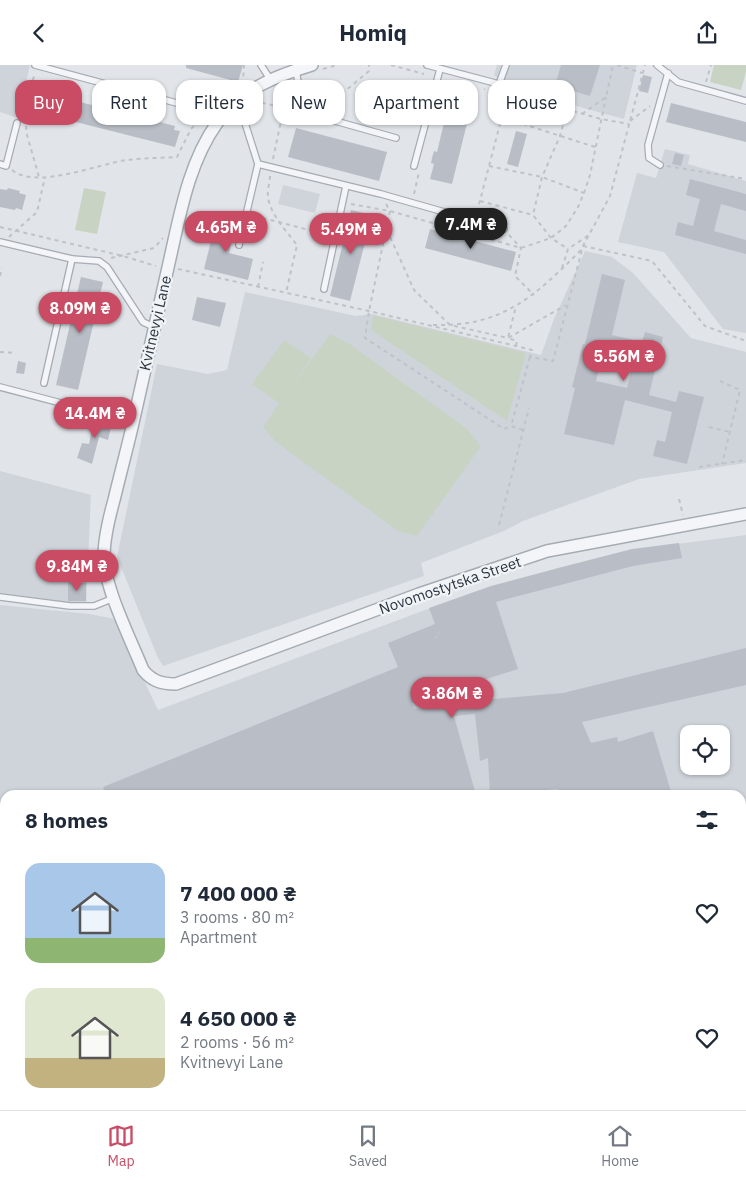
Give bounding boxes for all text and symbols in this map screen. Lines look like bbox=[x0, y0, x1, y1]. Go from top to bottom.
text: Homiq bbox=[339, 18, 407, 47]
icon: back bbox=[25, 19, 53, 47]
icon: share bbox=[693, 19, 721, 47]
chip: Buy bbox=[15, 80, 82, 125]
chip: Rent bbox=[92, 80, 166, 125]
chip: Filters bbox=[176, 80, 263, 125]
chip: New bbox=[273, 80, 345, 125]
chip: Apartment bbox=[355, 80, 478, 125]
chip: House bbox=[488, 80, 575, 125]
pin: 7.4M ₴ bbox=[430, 207, 512, 250]
pin: 4.65M ₴ bbox=[180, 211, 272, 253]
pin: 5.49M ₴ bbox=[305, 213, 397, 255]
text: 7.4M ₴ bbox=[445, 214, 497, 234]
text: 4.65M ₴ bbox=[196, 217, 256, 237]
text: 5.49M ₴ bbox=[321, 219, 381, 239]
street label: Kvitnevyi Lane bbox=[135, 274, 175, 372]
pin: 8.09M ₴ bbox=[34, 291, 126, 334]
text: 8.09M ₴ bbox=[50, 298, 110, 318]
pin: 5.56M ₴ bbox=[578, 339, 670, 382]
text: 5.56M ₴ bbox=[594, 346, 654, 366]
pin: 14.4M ₴ bbox=[49, 397, 141, 439]
text: 14.4M ₴ bbox=[65, 403, 125, 423]
pin: 9.84M ₴ bbox=[31, 549, 123, 592]
street label: Novomostytska Street bbox=[376, 552, 524, 618]
text: 9.84M ₴ bbox=[47, 556, 107, 576]
pin: 3.86M ₴ bbox=[406, 677, 498, 719]
text: 3.86M ₴ bbox=[422, 683, 482, 703]
map controls bbox=[680, 725, 730, 775]
button: locate bbox=[680, 725, 730, 775]
text: 8 homes bbox=[25, 806, 108, 834]
icon: filters bbox=[693, 806, 721, 834]
text: 7 400 000 ₴ bbox=[180, 879, 297, 907]
icon: home bbox=[65, 883, 125, 943]
icon: heart bbox=[693, 899, 721, 927]
text: 3 rooms · 80 m² bbox=[180, 907, 294, 927]
text: Apartment bbox=[180, 927, 257, 947]
text: 4 650 000 ₴ bbox=[180, 1004, 297, 1032]
icon: home bbox=[65, 1008, 125, 1068]
icon: heart bbox=[693, 1024, 721, 1052]
text: 2 rooms · 56 m² bbox=[180, 1032, 294, 1052]
text: Kvitnevyi Lane bbox=[180, 1052, 283, 1072]
tab: Map bbox=[107, 1122, 135, 1170]
tab: Saved bbox=[349, 1122, 387, 1170]
tab: Home bbox=[601, 1122, 639, 1170]

